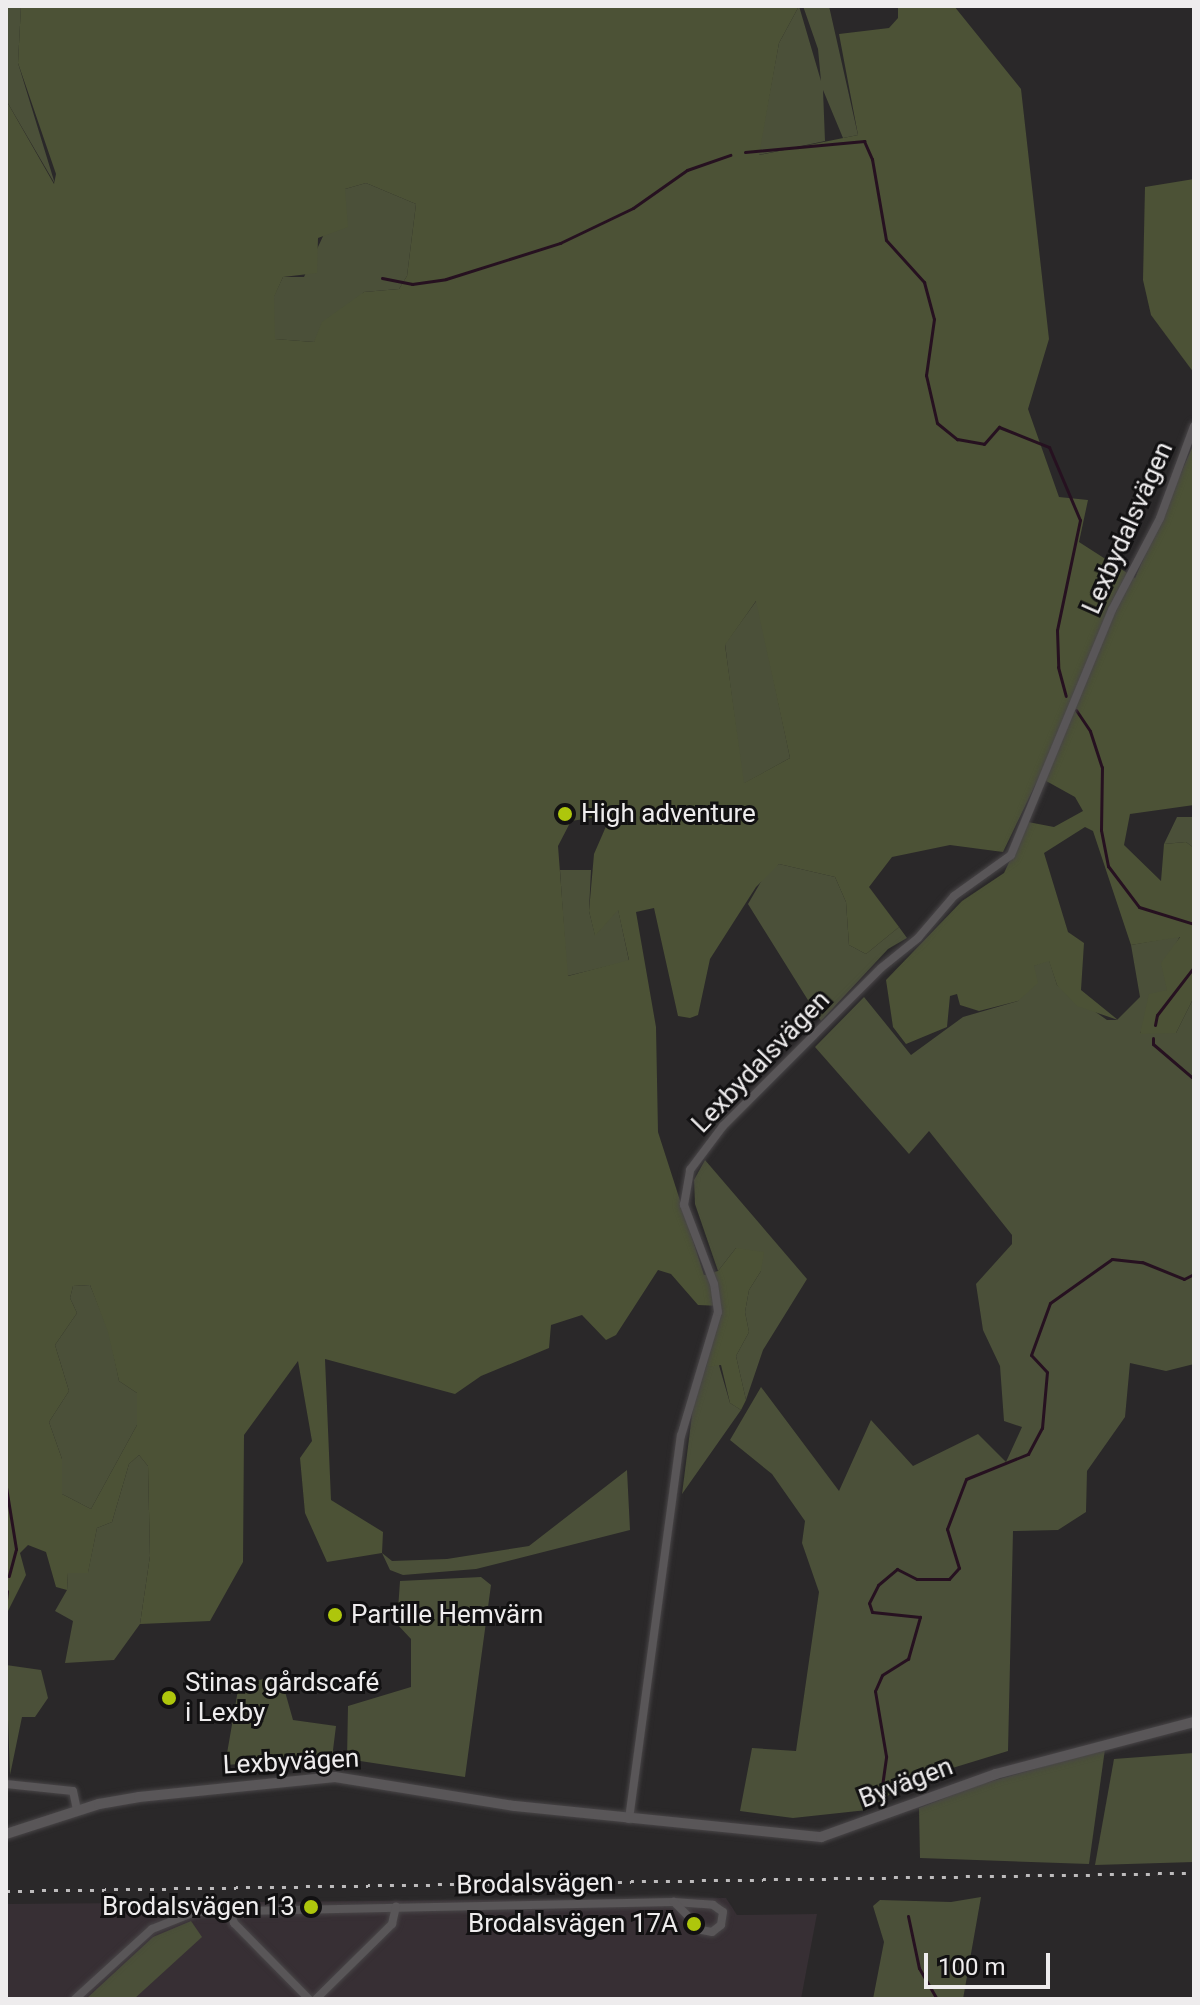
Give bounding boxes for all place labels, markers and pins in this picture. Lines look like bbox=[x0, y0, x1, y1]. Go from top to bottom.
place label: High adventure bbox=[581, 798, 756, 830]
marker: High adventure bbox=[556, 805, 574, 823]
place label: Partille Hemvärn bbox=[351, 1599, 543, 1631]
marker: Partille Hemvärn bbox=[326, 1606, 344, 1624]
place label: Stinas gårdscafé i Lexby bbox=[185, 1667, 379, 1728]
marker: Stinas gårdscafé i Lexby bbox=[160, 1689, 178, 1707]
place label: Brodalsvägen 13 bbox=[102, 1891, 295, 1923]
marker: Brodalsvägen 13 bbox=[302, 1898, 320, 1916]
place label: Brodalsvägen 17A bbox=[468, 1908, 678, 1940]
marker: Brodalsvägen 17A bbox=[685, 1915, 703, 1933]

